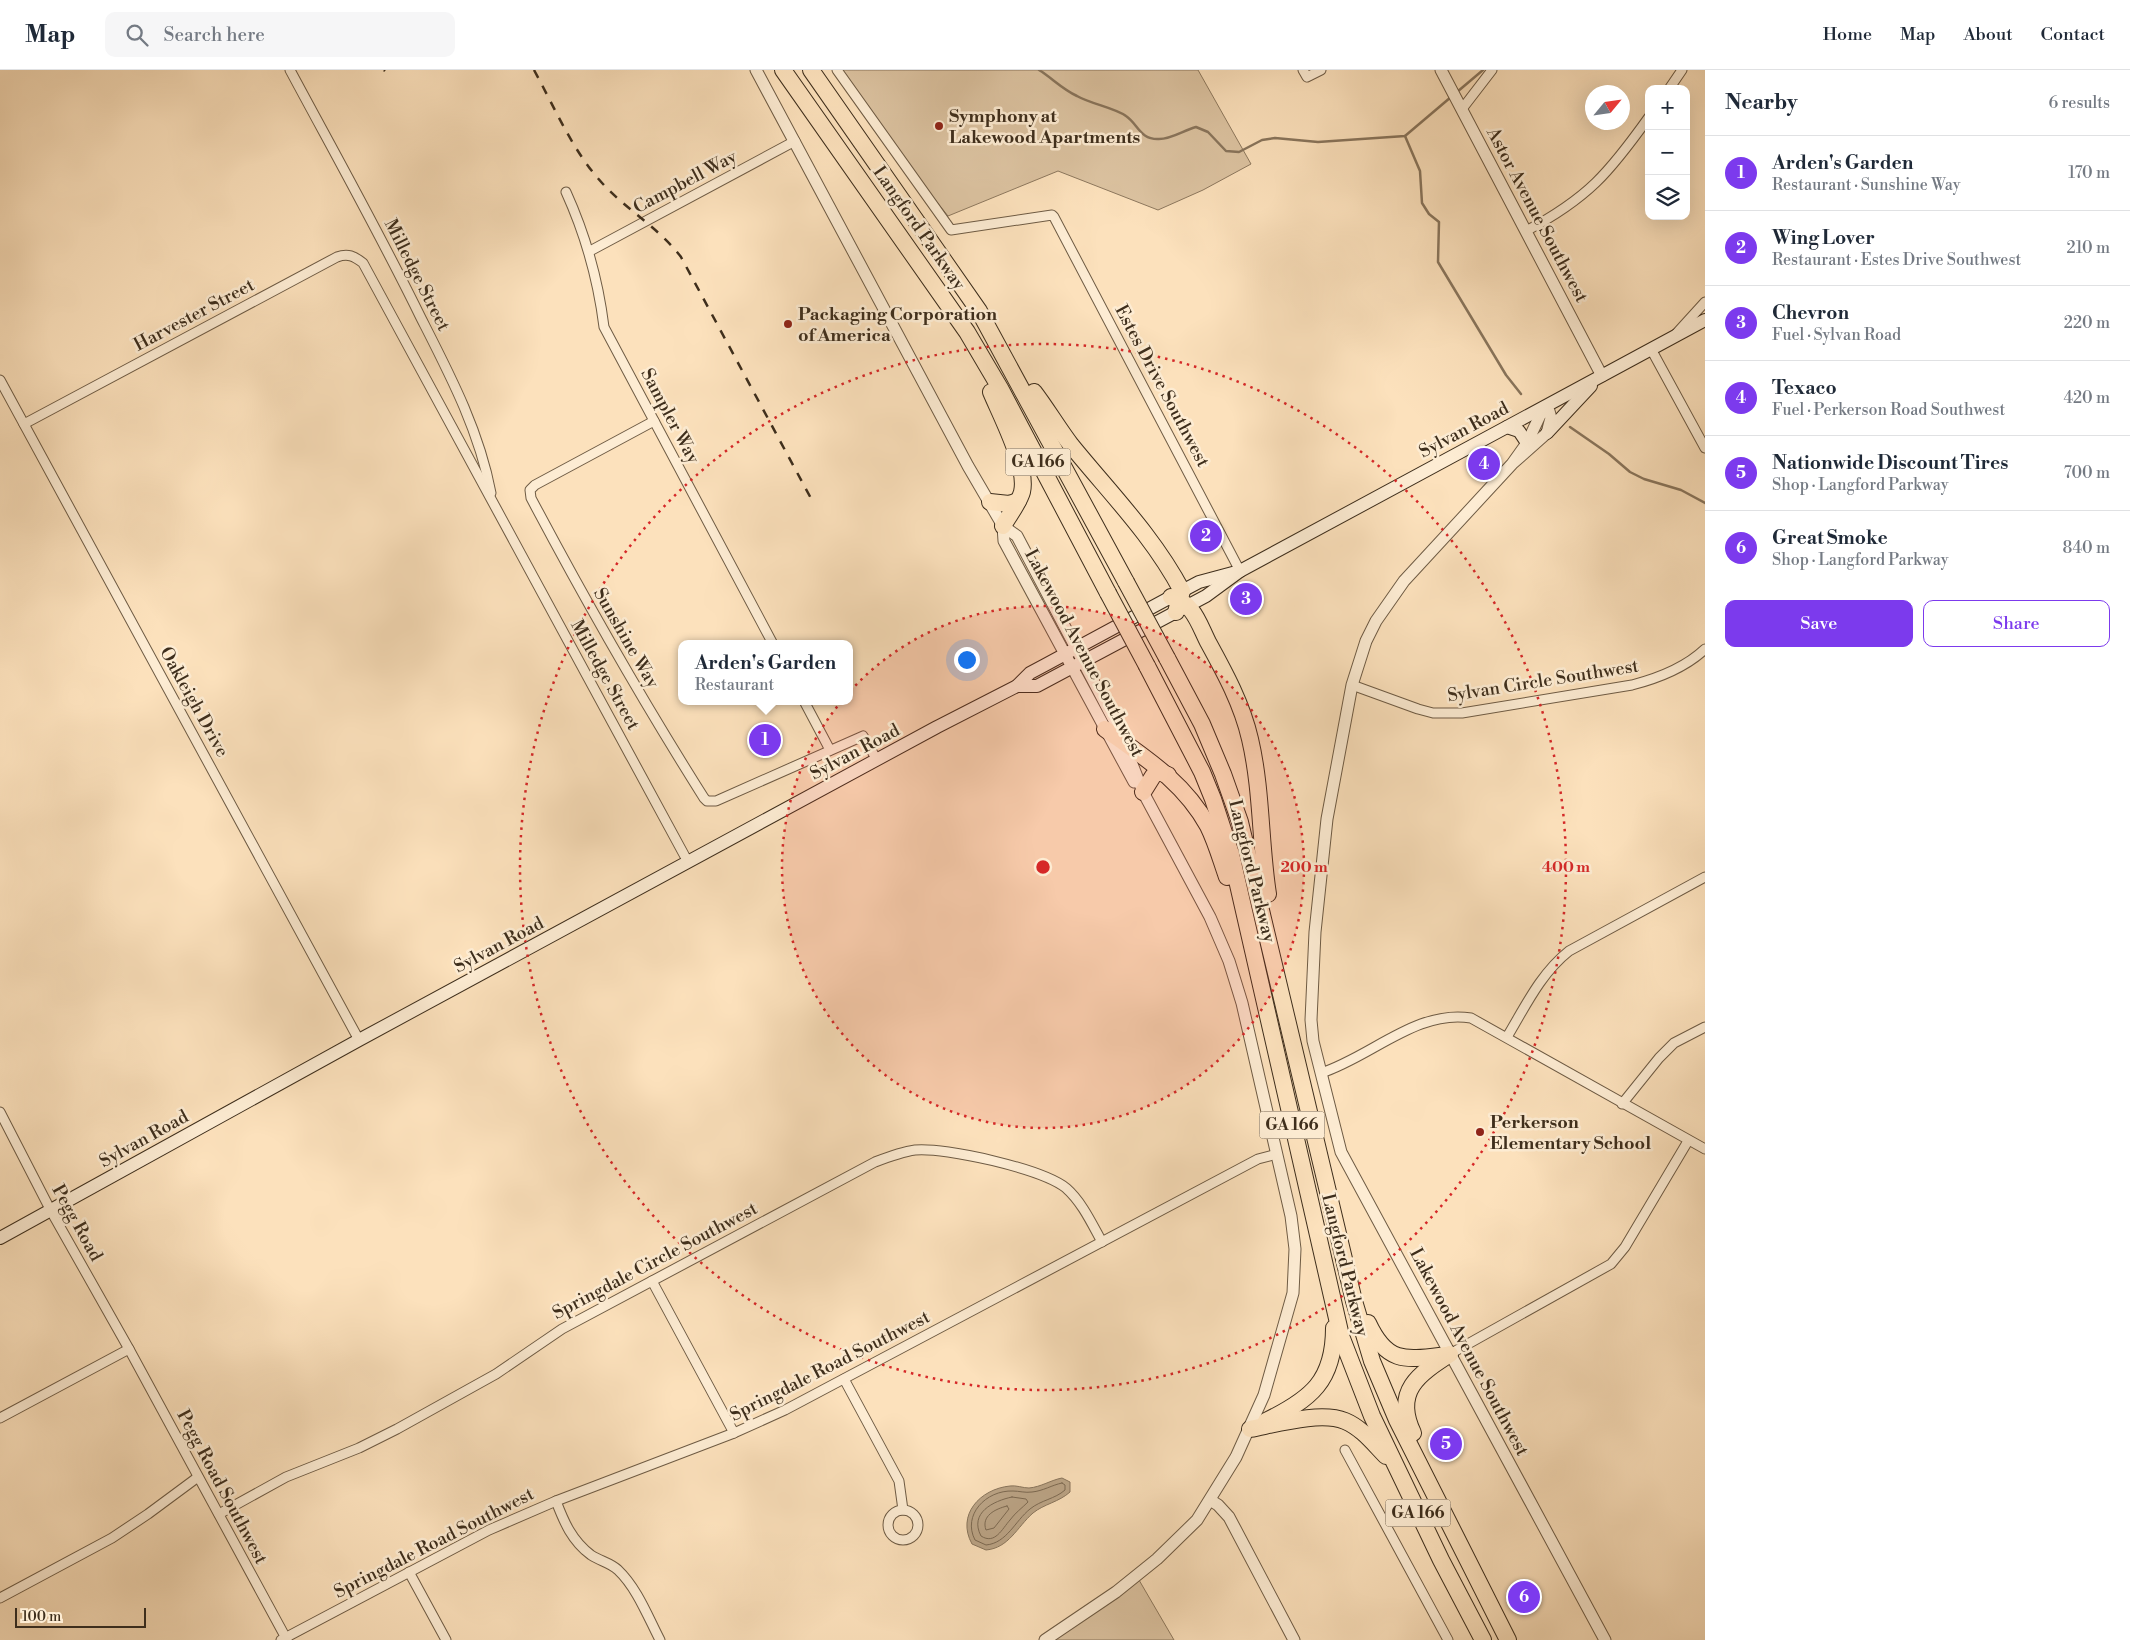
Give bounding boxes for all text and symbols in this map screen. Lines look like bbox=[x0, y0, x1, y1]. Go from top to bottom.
search box bbox=[105, 12, 455, 57]
text: Map bbox=[25, 20, 75, 50]
icon: search bbox=[123, 21, 151, 49]
text: Search here bbox=[163, 23, 265, 47]
text: Home bbox=[1823, 23, 1872, 46]
text: Map bbox=[1900, 23, 1936, 46]
text: About bbox=[1964, 23, 2013, 46]
text: Contact bbox=[2041, 23, 2105, 46]
north arrow bbox=[1585, 85, 1630, 130]
map controls bbox=[1645, 85, 1690, 220]
button: + bbox=[1645, 85, 1690, 130]
text: Nearby bbox=[1725, 90, 1798, 116]
text: 6 results bbox=[2049, 93, 2110, 113]
place label: Symphony at Lakewood Apartments bbox=[949, 105, 1141, 149]
marker: Symphony at Lakewood Apartments bbox=[933, 120, 945, 132]
street label: Astor Avenue Southwest bbox=[1481, 123, 1593, 307]
button: − bbox=[1645, 130, 1690, 175]
street label: Campbell Way bbox=[629, 145, 741, 219]
text: Arden's Garden bbox=[1772, 151, 1914, 175]
street label: Langford Parkway bbox=[868, 161, 971, 295]
text: 1 bbox=[1737, 163, 1745, 183]
text: 170 m bbox=[2068, 163, 2110, 183]
button: layers bbox=[1645, 175, 1690, 220]
text: Restaurant · Sunshine Way bbox=[1772, 175, 1960, 195]
street label: Milledge Street bbox=[379, 215, 455, 335]
text: Wing Lover bbox=[1772, 226, 1875, 250]
text: 2 bbox=[1736, 238, 1746, 258]
text: 210 m bbox=[2066, 238, 2110, 258]
text: Restaurant · Estes Drive Southwest bbox=[1772, 250, 2021, 270]
street label: Harvester Street bbox=[130, 273, 259, 356]
street label: Estes Drive Southwest bbox=[1109, 301, 1215, 472]
text: Chevron bbox=[1772, 301, 1849, 325]
place label: Packaging Corporation of America bbox=[798, 303, 997, 347]
text: 3 bbox=[1736, 313, 1746, 333]
text: 220 m bbox=[2064, 313, 2110, 333]
marker: Packaging Corporation of America bbox=[782, 318, 794, 330]
text: Fuel · Sylvan Road bbox=[1772, 325, 1901, 345]
street label: Sampler Way bbox=[635, 365, 705, 468]
text: Texaco bbox=[1772, 376, 1837, 400]
text: 4 bbox=[1736, 388, 1746, 408]
text: 420 m bbox=[2063, 388, 2110, 408]
street label: Sylvan Road bbox=[1415, 396, 1514, 463]
text: Fuel · Perkerson Road Southwest bbox=[1772, 400, 2005, 420]
pin: 4 bbox=[1468, 445, 1500, 483]
road number: GA 166 bbox=[1006, 448, 1070, 476]
text: Nationwide Discount Tires bbox=[1772, 451, 2008, 475]
text: 5 bbox=[1736, 463, 1746, 483]
text: 700 m bbox=[2064, 463, 2110, 483]
text: Shop · Langford Parkway bbox=[1772, 475, 1948, 495]
pin: 2 bbox=[1190, 517, 1222, 555]
text: Great Smoke bbox=[1772, 526, 1888, 550]
text: 6 bbox=[1736, 538, 1746, 558]
text: 840 m bbox=[2062, 538, 2110, 558]
street label: Lakewood Avenue Southwest bbox=[1019, 545, 1149, 762]
text: Shop · Langford Parkway bbox=[1772, 550, 1948, 570]
pin: 3 bbox=[1230, 580, 1262, 618]
street label: Sunshine Way bbox=[588, 584, 664, 693]
button: Save bbox=[1725, 600, 1913, 647]
button: Share bbox=[1923, 600, 2110, 647]
street label: Milledge Street bbox=[565, 616, 645, 735]
popup bbox=[678, 640, 853, 705]
street label: Oakleigh Drive bbox=[154, 643, 234, 761]
your location bbox=[954, 647, 980, 673]
text: Arden's Garden bbox=[695, 651, 836, 675]
street label: Sylvan Circle Southwest bbox=[1446, 654, 1641, 707]
text: Restaurant bbox=[695, 675, 774, 695]
street label: Sylvan Road bbox=[806, 718, 905, 785]
pin: 1 bbox=[749, 721, 781, 759]
street label: Langford Parkway bbox=[1223, 797, 1281, 945]
centre of rings bbox=[1034, 858, 1052, 876]
text: 200 m bbox=[1280, 858, 1328, 877]
text: 400 m bbox=[1542, 858, 1590, 877]
street label: Sylvan Road bbox=[450, 911, 549, 978]
street label: Sylvan Road bbox=[95, 1105, 193, 1173]
place label: Perkerson Elementary School bbox=[1490, 1111, 1651, 1155]
road number: GA 166 bbox=[1260, 1112, 1324, 1138]
marker: Perkerson Elementary School bbox=[1474, 1126, 1486, 1138]
street label: Pegg Road bbox=[46, 1181, 108, 1266]
street label: Langford Parkway bbox=[1316, 1191, 1374, 1339]
street label: Springdale Circle Southwest bbox=[549, 1197, 762, 1325]
street label: Lakewood Avenue Southwest bbox=[1404, 1244, 1534, 1461]
street label: Springdale Road Southwest bbox=[726, 1305, 934, 1427]
street label: Pegg Road Southwest bbox=[172, 1406, 273, 1569]
pin: 5 bbox=[1430, 1425, 1462, 1463]
street label: Springdale Road Southwest bbox=[330, 1482, 538, 1604]
road number: GA 166 bbox=[1386, 1500, 1450, 1526]
pin: 6 bbox=[1508, 1578, 1540, 1616]
scale bar bbox=[15, 1605, 146, 1628]
text: 100 m bbox=[22, 1608, 61, 1626]

